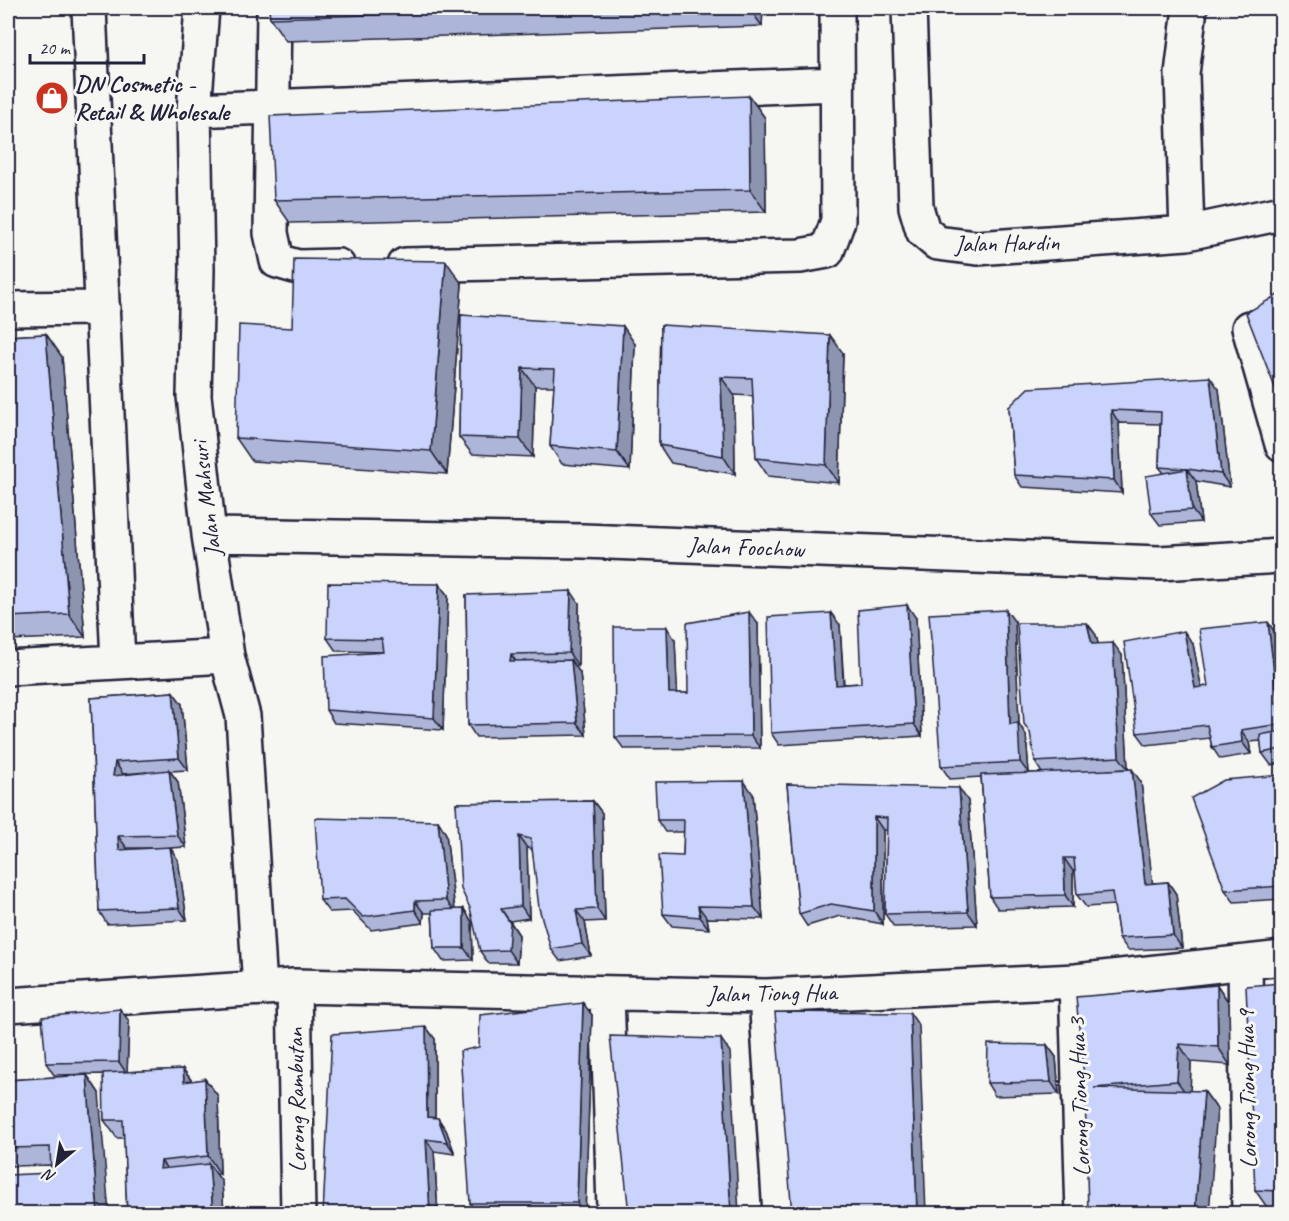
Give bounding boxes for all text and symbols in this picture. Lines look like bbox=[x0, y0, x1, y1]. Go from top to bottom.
scale bar bbox=[30, 27, 144, 65]
text: 20 m bbox=[39, 37, 72, 59]
place label: DN Cosmetic - Retail & Wholesale bbox=[75, 69, 231, 127]
shop icon: DN Cosmetic - Retail & Wholesale bbox=[34, 80, 70, 116]
street label: Jalan Hardin bbox=[953, 227, 1060, 259]
street label: Jalan Mahsuri bbox=[184, 437, 228, 559]
street label: Jalan Foochow bbox=[686, 530, 806, 564]
street label: Jalan Tiong Hua bbox=[706, 977, 839, 1009]
street label: Lorong Tiong Hua 9 bbox=[1231, 1007, 1263, 1169]
street label: Lorong Tiong Hua 3 bbox=[1061, 1015, 1097, 1177]
street label: Lorong Rambutan bbox=[280, 1026, 312, 1173]
north arrow bbox=[27, 1134, 87, 1194]
text: N bbox=[38, 1163, 59, 1187]

